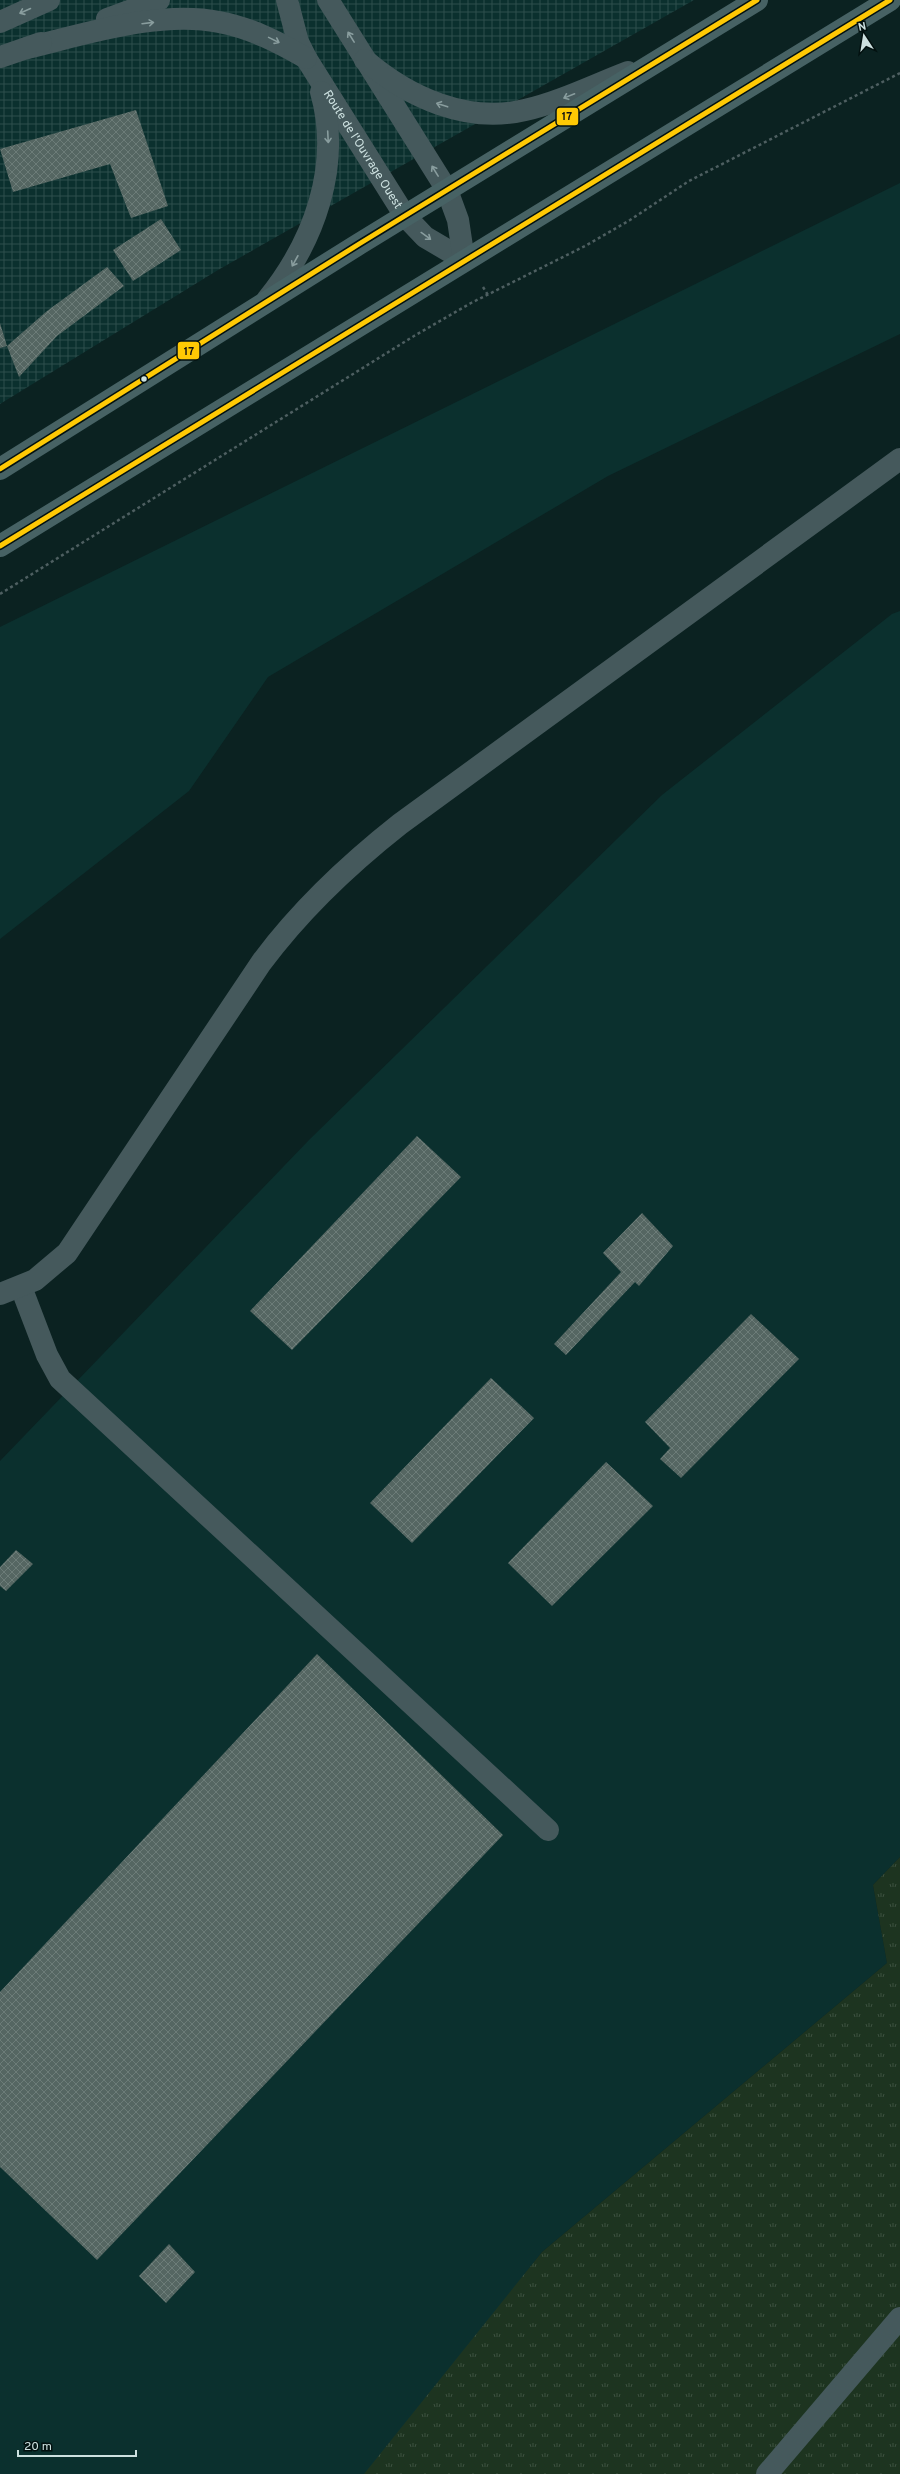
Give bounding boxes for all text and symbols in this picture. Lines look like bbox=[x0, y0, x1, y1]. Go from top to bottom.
one-way arrow bbox=[19, 8, 31, 15]
north arrow bbox=[844, 16, 884, 56]
one-way arrow bbox=[141, 19, 154, 26]
text: N bbox=[857, 20, 867, 35]
one-way arrow bbox=[347, 32, 355, 43]
one-way arrow bbox=[268, 37, 280, 45]
street label: Route de l'Ouvrage Ouest bbox=[319, 87, 406, 212]
one-way arrow bbox=[563, 92, 575, 100]
one-way arrow bbox=[436, 101, 449, 108]
line badge: 17 bbox=[556, 107, 579, 126]
text: 17 bbox=[562, 110, 572, 124]
one-way arrow bbox=[325, 130, 332, 143]
one-way arrow bbox=[430, 165, 438, 177]
one-way arrow bbox=[420, 232, 431, 241]
one-way arrow bbox=[291, 255, 298, 267]
line badge: 17 bbox=[177, 341, 200, 360]
text: 17 bbox=[184, 345, 194, 359]
unlabelled marker bbox=[139, 374, 149, 384]
scale bar bbox=[18, 2432, 136, 2458]
text: 20 m bbox=[24, 2439, 52, 2455]

